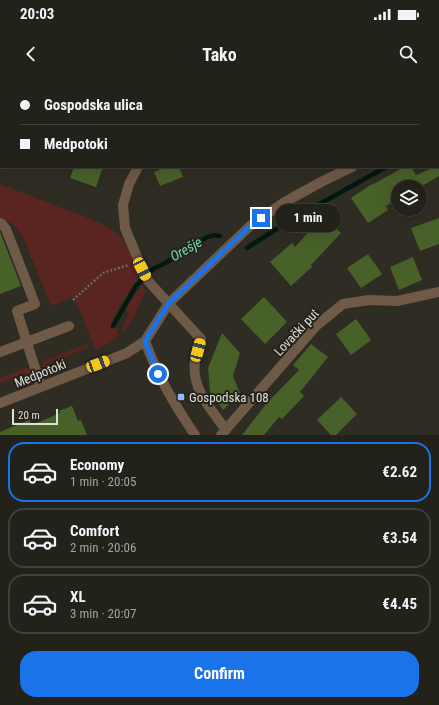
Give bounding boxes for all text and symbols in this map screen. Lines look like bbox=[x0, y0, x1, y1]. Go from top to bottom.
text: 20:03 bbox=[20, 5, 54, 23]
icon: back bbox=[20, 43, 42, 65]
icon: search bbox=[397, 43, 419, 65]
text: Tako bbox=[202, 44, 237, 65]
text: Gospodska ulica bbox=[44, 96, 143, 114]
text: Medpotoki bbox=[44, 135, 108, 153]
map controls bbox=[391, 180, 427, 216]
button: layers bbox=[391, 180, 427, 216]
callout: 1 min bbox=[275, 204, 341, 232]
route end bbox=[252, 209, 270, 227]
text: 1 min bbox=[294, 210, 322, 225]
water label: Orešje bbox=[167, 234, 205, 264]
car bbox=[131, 256, 153, 282]
street label: Lovački put bbox=[271, 306, 322, 359]
car bbox=[189, 337, 207, 363]
car bbox=[85, 354, 111, 374]
street label: Medpotoki bbox=[12, 356, 68, 391]
route start bbox=[149, 365, 167, 383]
place label: Gospodska 108 bbox=[189, 390, 269, 405]
marker: Gospodska 108 bbox=[176, 392, 186, 402]
scale bar bbox=[12, 407, 58, 426]
text: 20 m bbox=[18, 409, 40, 422]
icon: car bbox=[22, 454, 58, 490]
text: Economy bbox=[70, 456, 124, 474]
text: €2.62 bbox=[382, 463, 417, 481]
text: 1 min · 20:05 bbox=[70, 474, 136, 489]
icon: car bbox=[22, 520, 58, 556]
text: Comfort bbox=[70, 522, 119, 540]
text: €3.54 bbox=[382, 529, 417, 547]
text: 2 min · 20:06 bbox=[70, 540, 136, 555]
icon: car bbox=[22, 586, 58, 622]
text: XL bbox=[70, 588, 86, 606]
text: €4.45 bbox=[382, 595, 417, 613]
text: 3 min · 20:07 bbox=[70, 606, 136, 621]
button: Confirm bbox=[20, 651, 419, 697]

